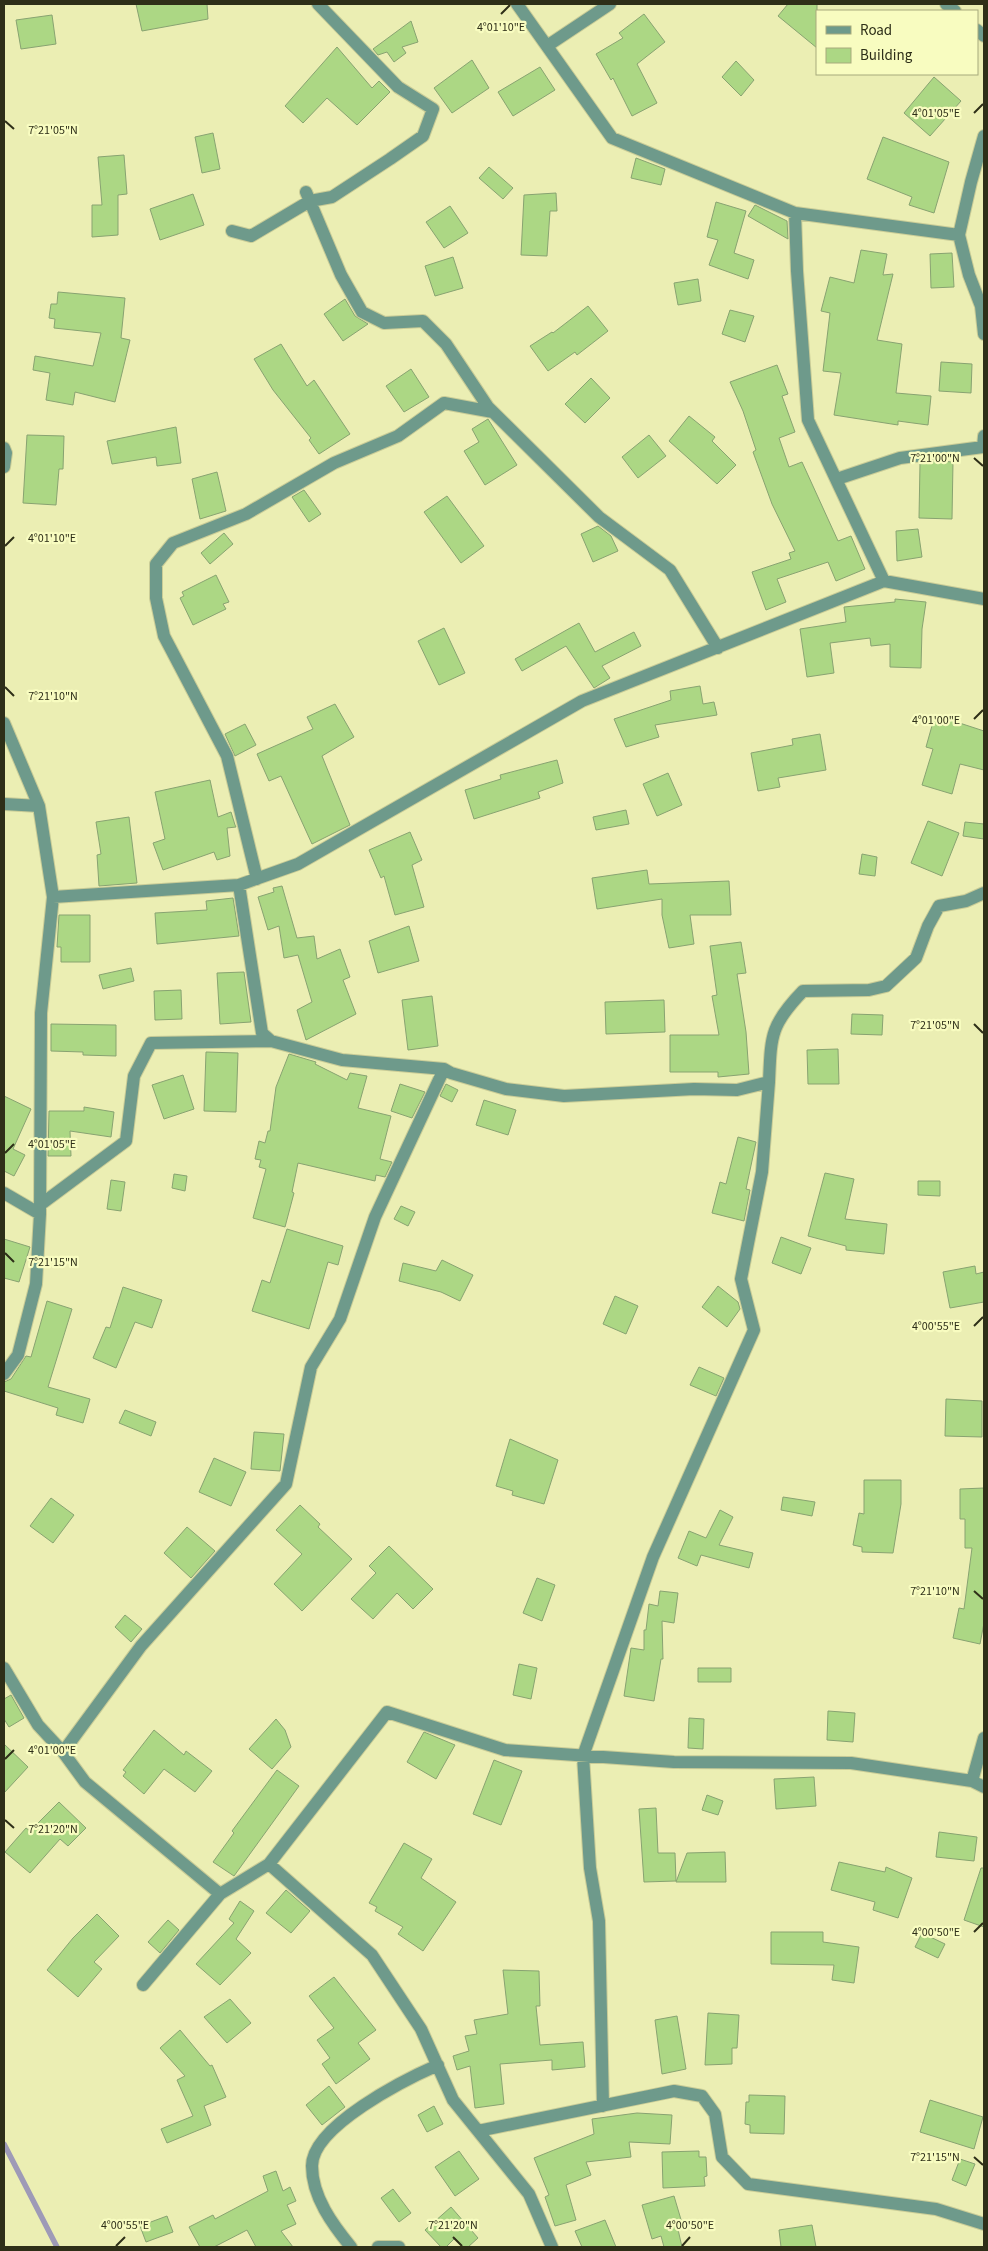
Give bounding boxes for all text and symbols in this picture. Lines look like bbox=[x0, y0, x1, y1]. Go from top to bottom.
legend bbox=[816, 10, 978, 75]
text: 4°01'10"E bbox=[477, 19, 525, 36]
text: Road bbox=[860, 20, 892, 41]
text: Building bbox=[860, 45, 913, 66]
text: 4°01'05"E bbox=[912, 105, 960, 122]
text: 7°21'05"N bbox=[28, 122, 78, 139]
text: 7°21'00"N bbox=[910, 450, 960, 467]
text: 4°01'10"E bbox=[28, 530, 76, 547]
text: 7°21'10"N bbox=[28, 688, 78, 705]
text: 4°01'00"E bbox=[912, 712, 960, 729]
text: 7°21'05"N bbox=[910, 1017, 960, 1034]
text: 4°01'05"E bbox=[28, 1136, 76, 1153]
text: 7°21'15"N bbox=[28, 1254, 78, 1271]
text: 4°00'55"E bbox=[912, 1318, 960, 1335]
text: 7°21'10"N bbox=[910, 1583, 960, 1600]
text: 4°01'00"E bbox=[28, 1742, 76, 1759]
text: 7°21'20"N bbox=[28, 1821, 78, 1838]
text: 4°00'50"E bbox=[912, 1924, 960, 1941]
text: 7°21'15"N bbox=[910, 2149, 960, 2166]
text: 4°00'55"E bbox=[101, 2217, 149, 2234]
text: 7°21'20"N bbox=[428, 2217, 478, 2234]
text: 4°00'50"E bbox=[666, 2217, 714, 2234]

